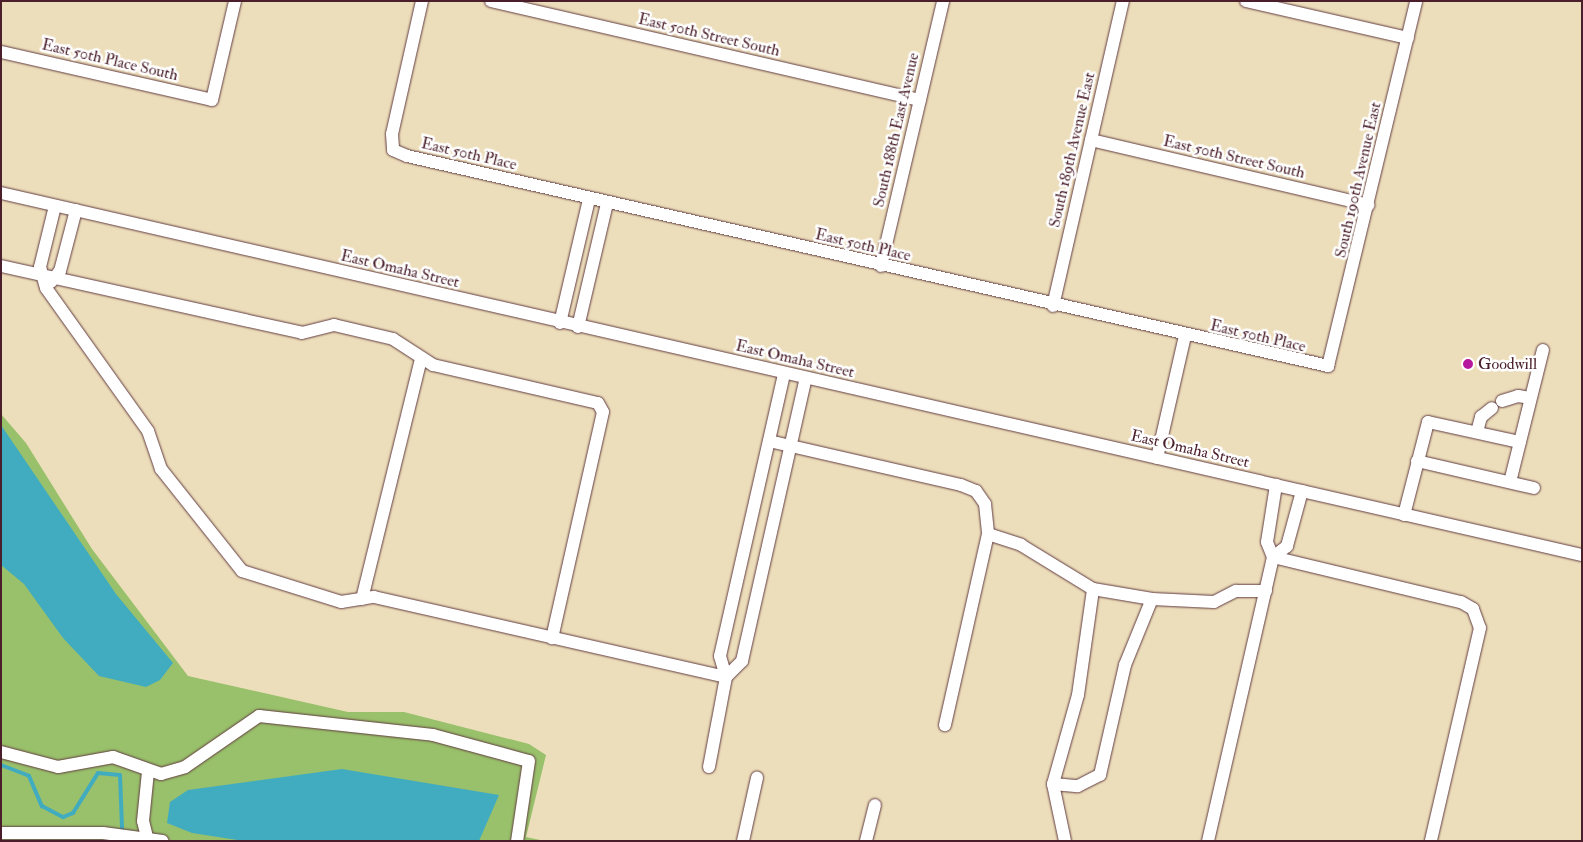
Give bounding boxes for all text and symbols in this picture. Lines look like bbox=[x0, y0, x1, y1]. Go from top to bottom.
street label: East 50th Street South bbox=[636, 9, 782, 61]
street label: East 50th Place South bbox=[40, 35, 180, 85]
street label: South 188th East Avenue bbox=[869, 51, 923, 209]
street label: South 189th Avenue East bbox=[1045, 71, 1099, 229]
street label: South 190th Avenue East bbox=[1331, 100, 1385, 260]
street label: East 50th Street South bbox=[1161, 131, 1307, 183]
street label: East 50th Place bbox=[419, 134, 519, 174]
street label: East 50th Place bbox=[813, 225, 913, 265]
street label: East Omaha Street bbox=[339, 246, 461, 292]
street label: East 50th Place bbox=[1208, 316, 1308, 356]
street label: East Omaha Street bbox=[734, 336, 856, 382]
place label: Goodwill bbox=[1478, 354, 1537, 374]
marker: Goodwill bbox=[1462, 358, 1474, 370]
street label: East Omaha Street bbox=[1129, 426, 1251, 472]

